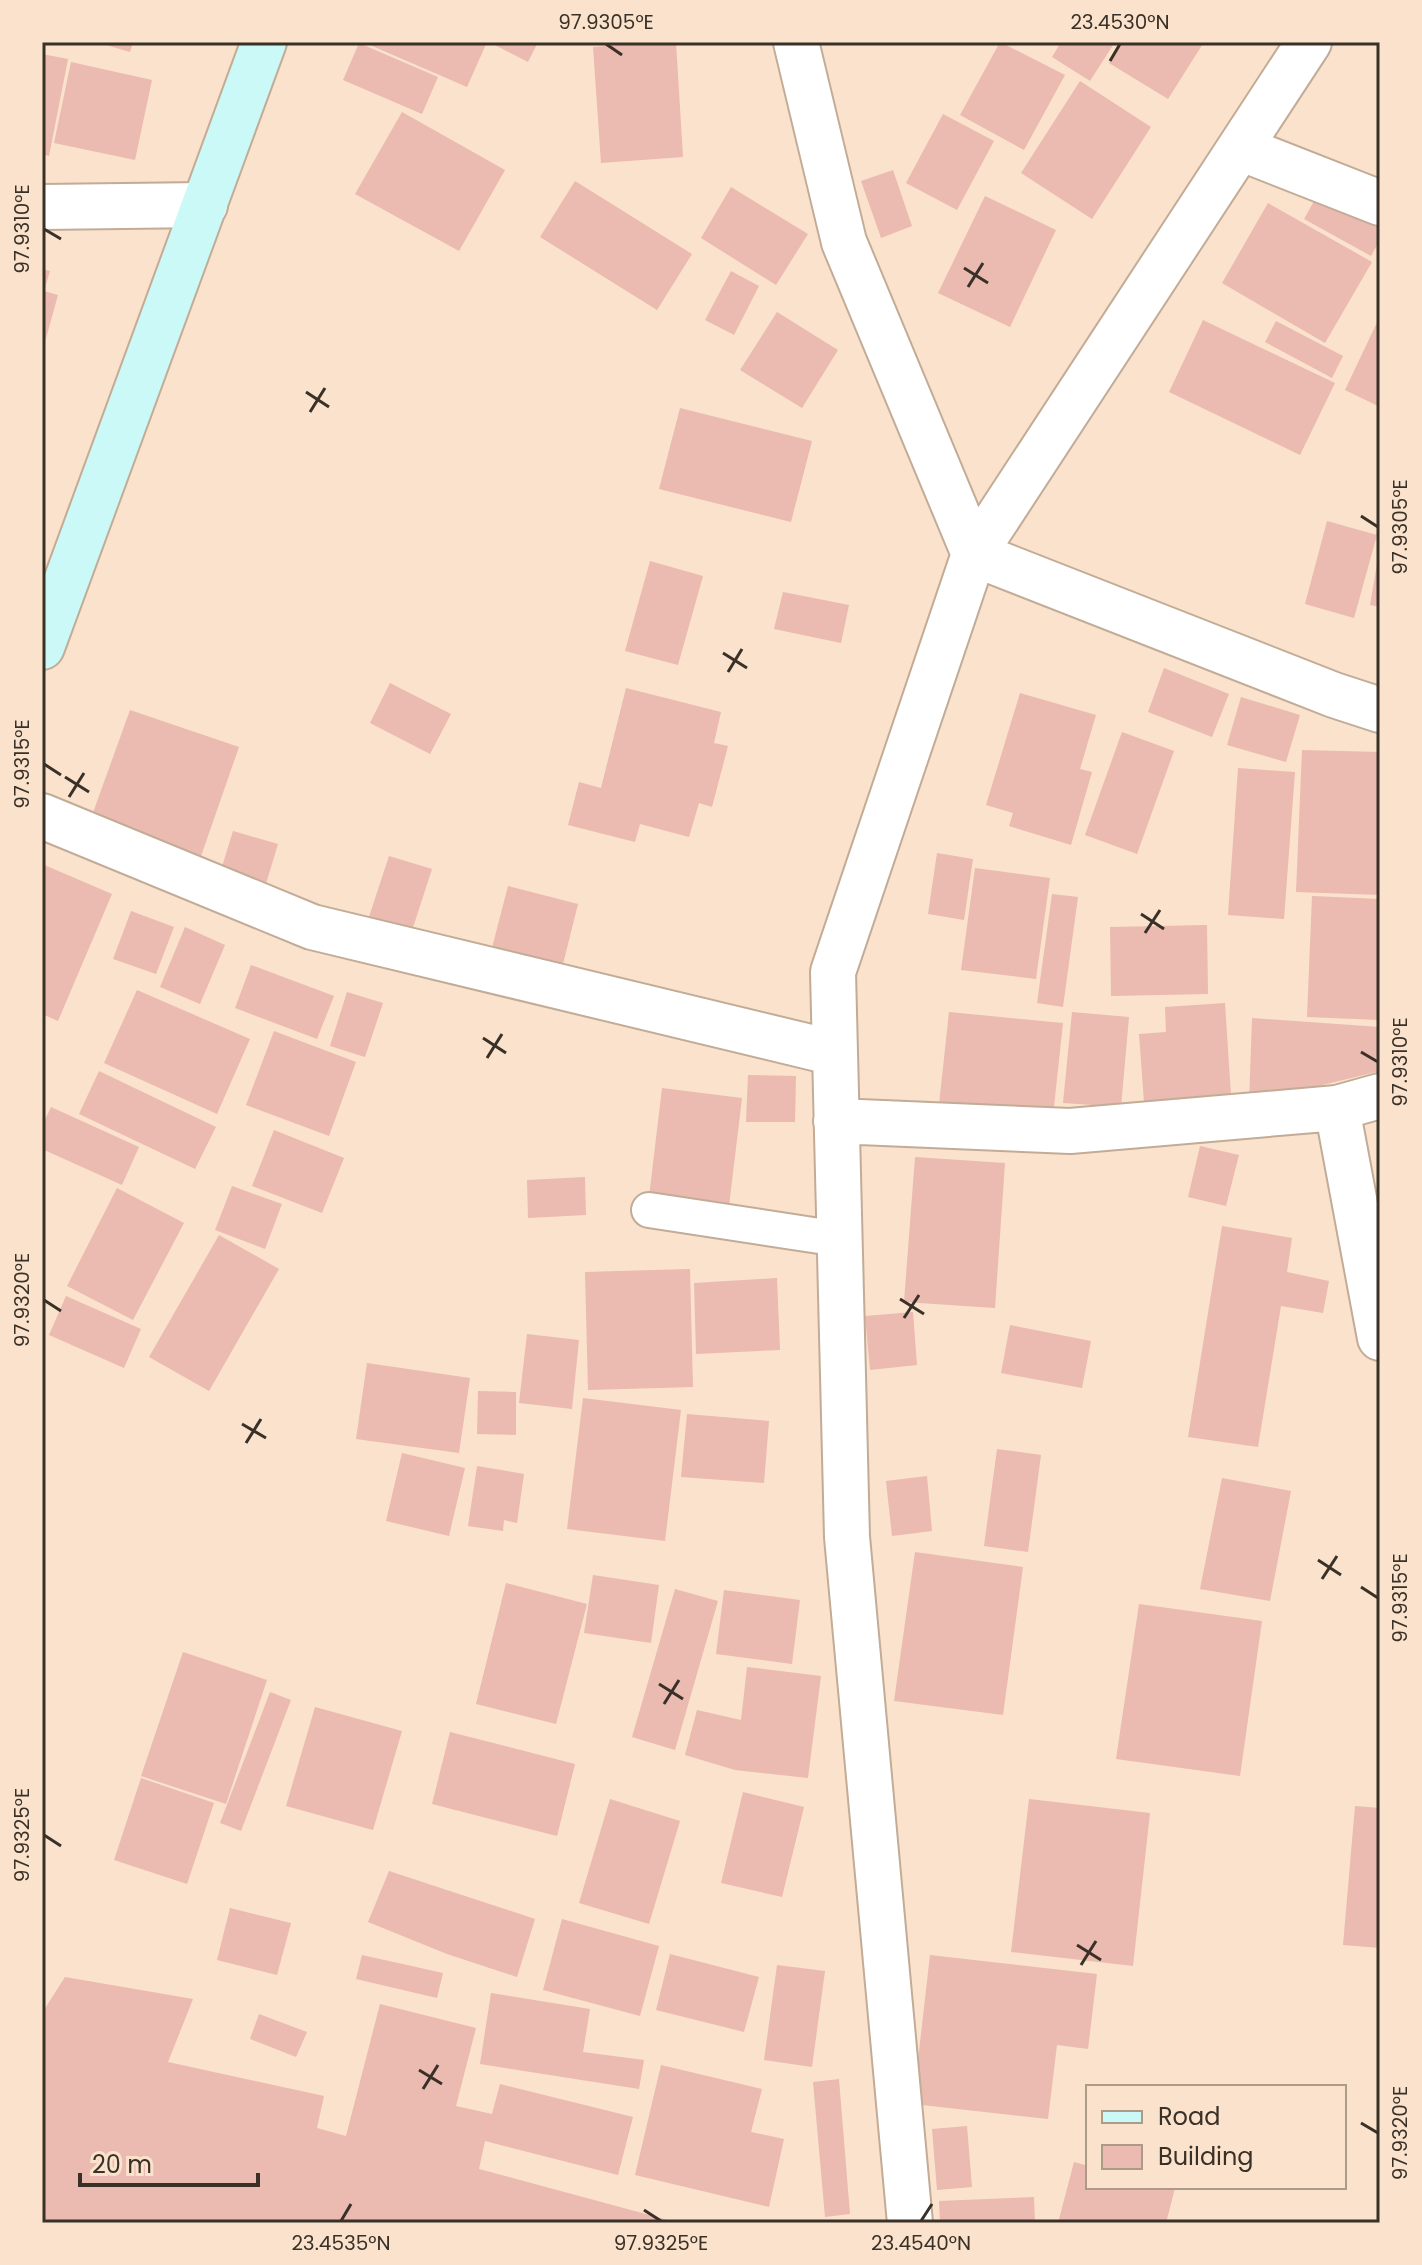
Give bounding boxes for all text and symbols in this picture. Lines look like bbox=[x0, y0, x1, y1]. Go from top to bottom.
text: 97.9305°E bbox=[558, 8, 654, 36]
text: 23.4530°N bbox=[1070, 8, 1170, 36]
text: 97.9310°E bbox=[8, 184, 36, 274]
text: 97.9305°E bbox=[1386, 479, 1414, 575]
text: 97.9315°E bbox=[8, 719, 36, 809]
text: 97.9310°E bbox=[1386, 1017, 1414, 1107]
text: 97.9320°E bbox=[8, 1253, 36, 1347]
text: 97.9315°E bbox=[1386, 1553, 1414, 1643]
text: 97.9325°E bbox=[8, 1788, 36, 1882]
legend bbox=[1086, 2085, 1346, 2189]
text: 97.9320°E bbox=[1386, 2086, 1414, 2180]
text: Road bbox=[1158, 2100, 1220, 2133]
scale bar bbox=[80, 2137, 258, 2187]
text: Building bbox=[1158, 2140, 1254, 2173]
text: 20 m bbox=[92, 2148, 152, 2181]
text: 23.4535°N bbox=[291, 2229, 391, 2257]
text: 97.9325°E bbox=[614, 2229, 708, 2257]
text: 23.4540°N bbox=[871, 2229, 971, 2257]

